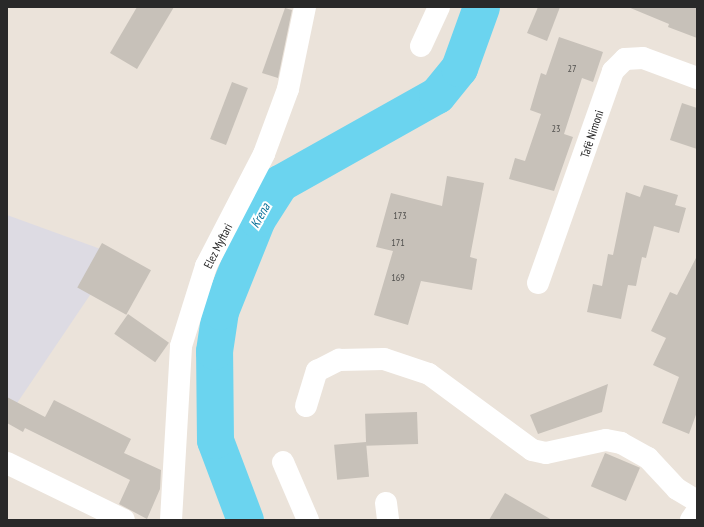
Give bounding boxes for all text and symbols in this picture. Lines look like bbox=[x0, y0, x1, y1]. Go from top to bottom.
house number: 27 bbox=[568, 63, 576, 75]
street label: Tafë Nimoni bbox=[577, 108, 607, 160]
house number: 23 bbox=[552, 123, 560, 135]
water label: Krena bbox=[248, 201, 274, 231]
house number: 173 bbox=[393, 210, 407, 222]
street label: Elez Myftari bbox=[201, 221, 235, 271]
house number: 171 bbox=[391, 237, 405, 249]
house number: 169 bbox=[391, 272, 405, 284]

